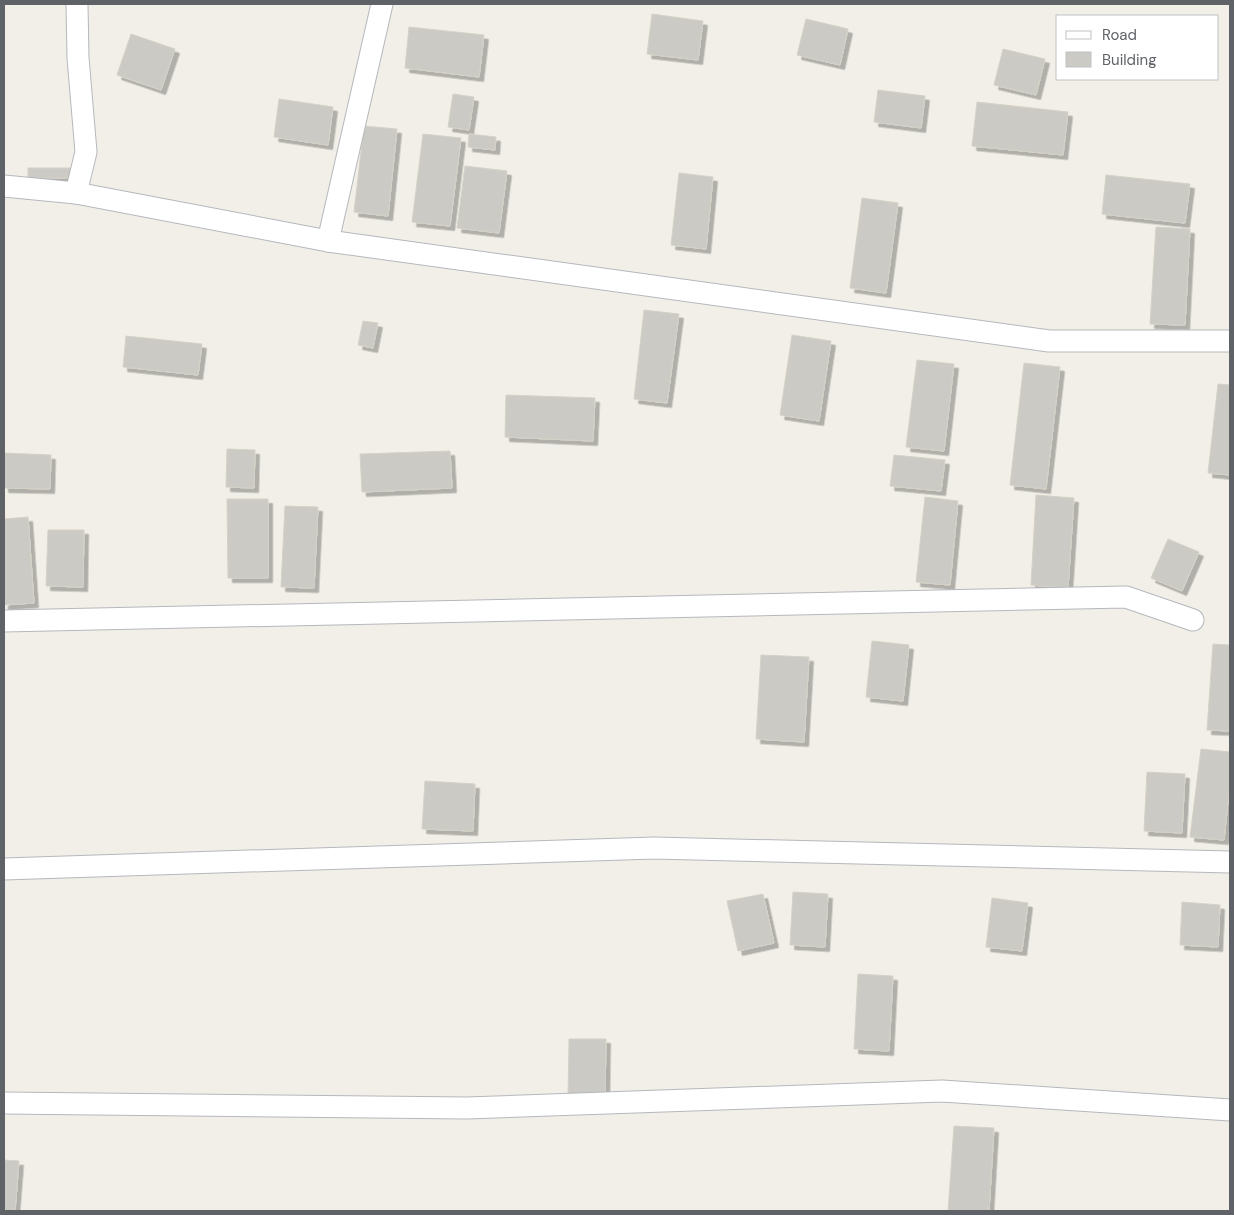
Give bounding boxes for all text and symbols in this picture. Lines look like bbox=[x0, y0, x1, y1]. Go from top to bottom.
legend bbox=[1056, 15, 1219, 80]
text: Road bbox=[1102, 25, 1137, 45]
text: Building bbox=[1102, 50, 1157, 70]

